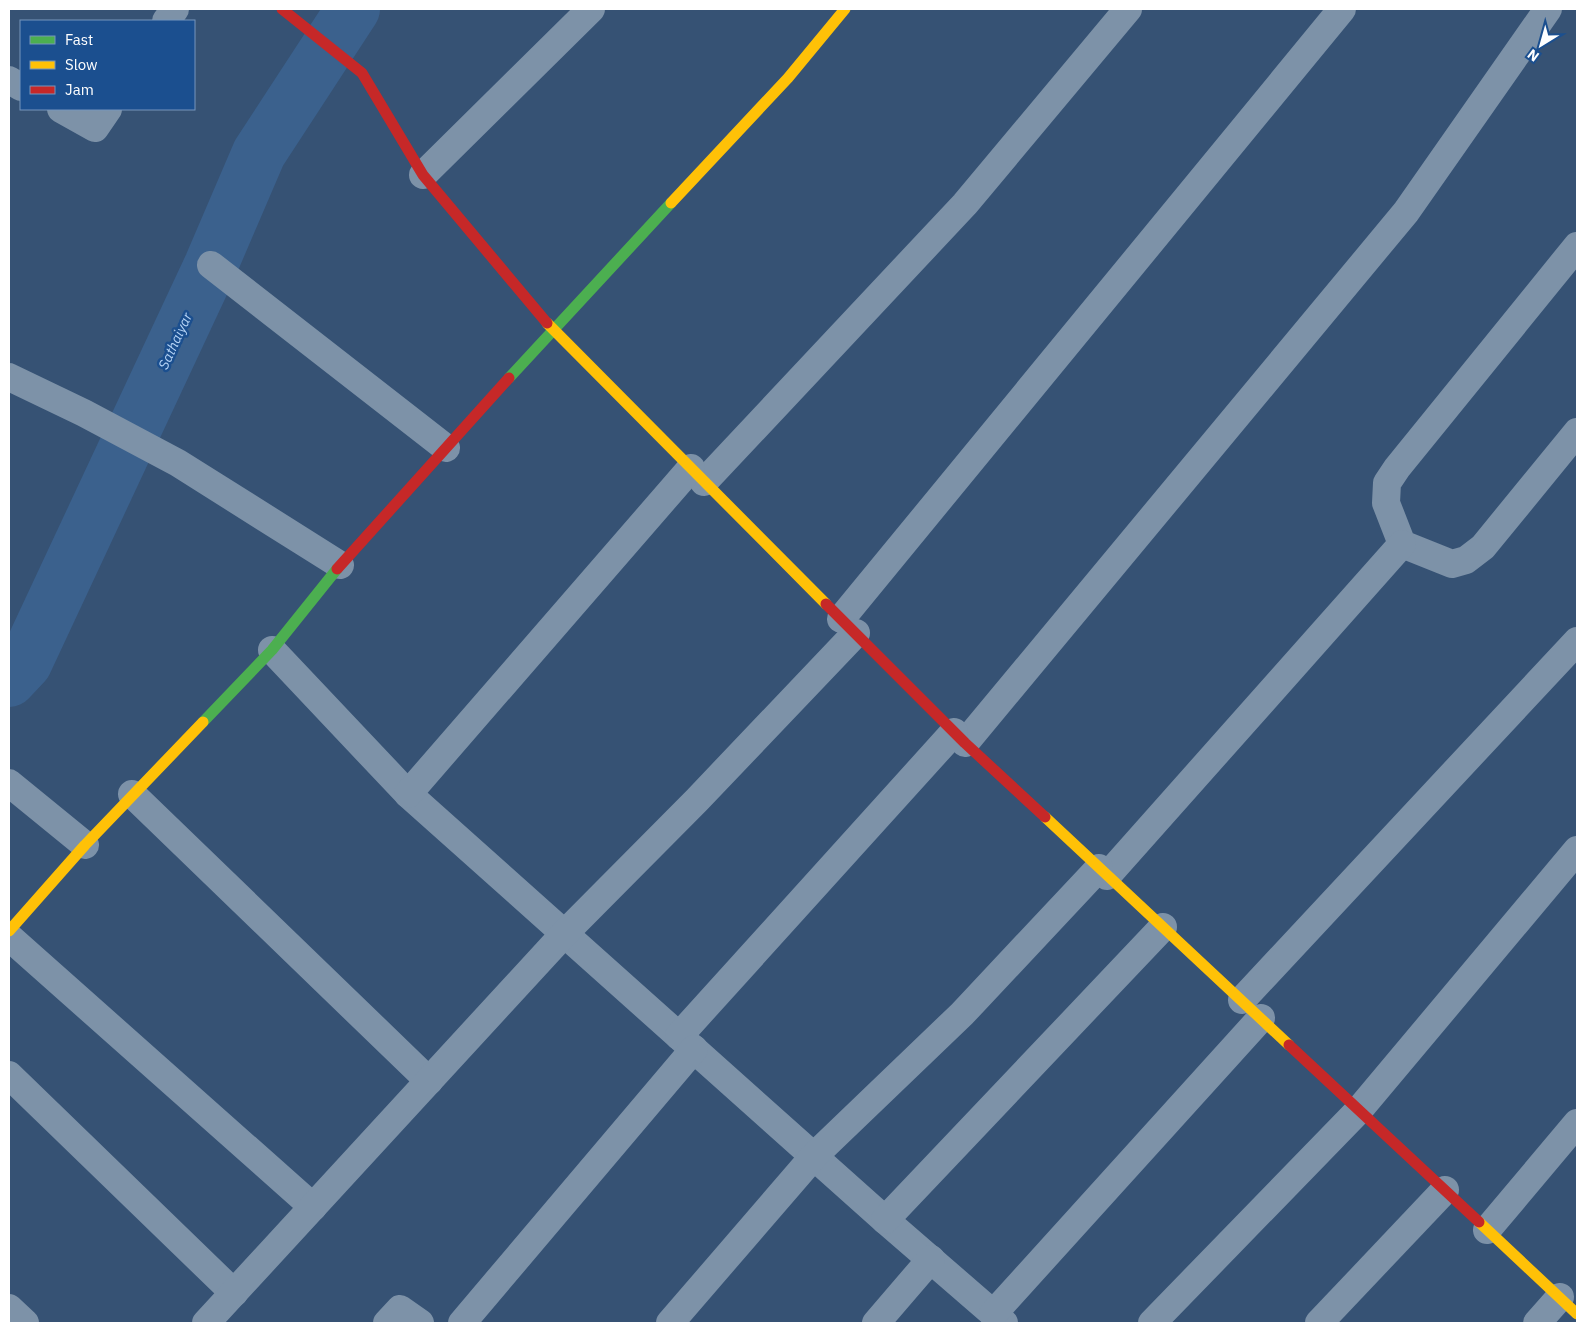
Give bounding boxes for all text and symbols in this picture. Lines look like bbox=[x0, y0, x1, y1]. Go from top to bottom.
legend bbox=[20, 20, 195, 110]
north arrow bbox=[1516, 20, 1566, 70]
text: Fast bbox=[65, 30, 93, 49]
text: N bbox=[1524, 45, 1543, 66]
text: Slow bbox=[65, 55, 98, 74]
text: Jam bbox=[65, 80, 94, 99]
water label: Sathaiyar bbox=[154, 309, 196, 372]

